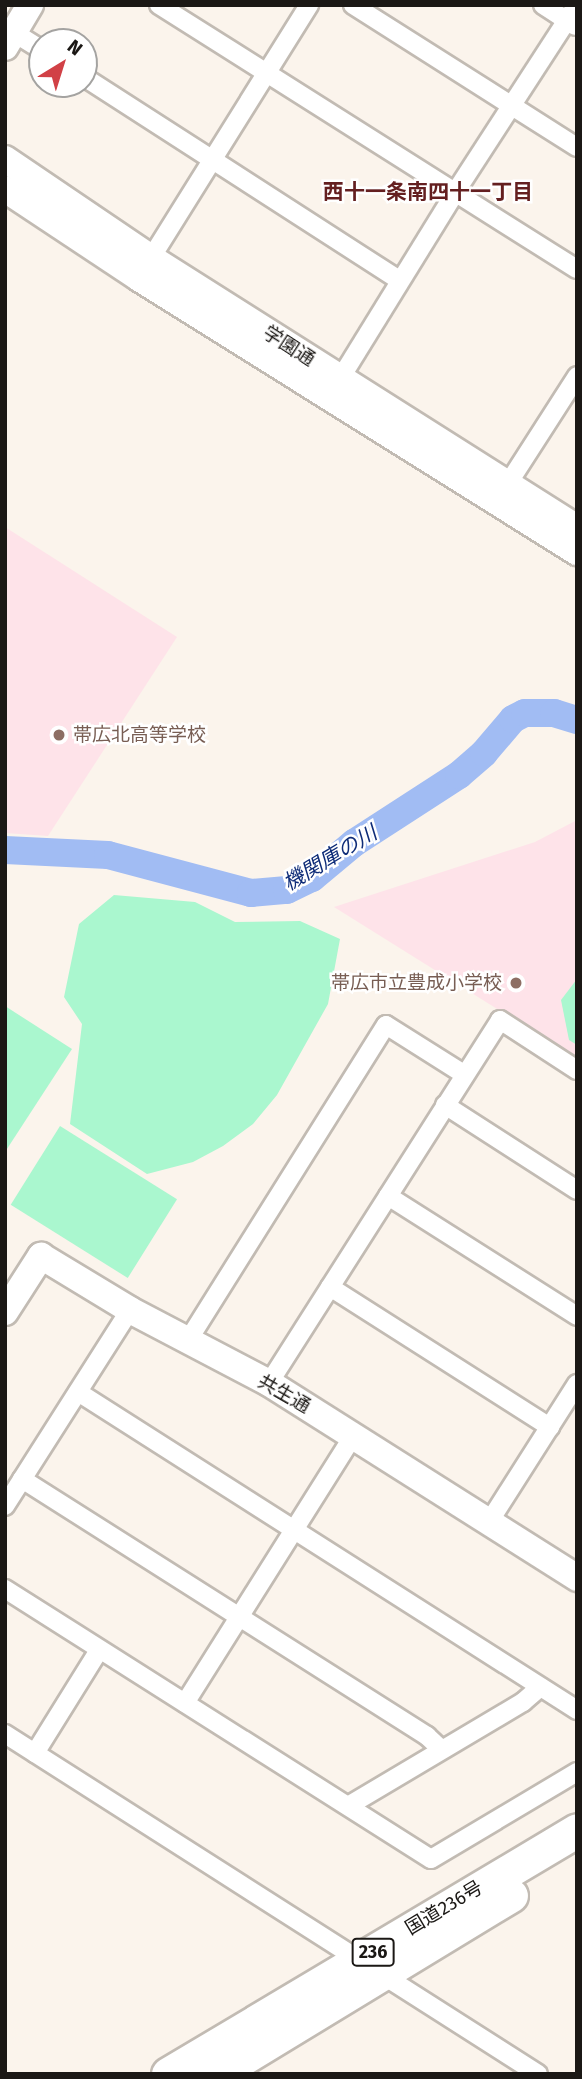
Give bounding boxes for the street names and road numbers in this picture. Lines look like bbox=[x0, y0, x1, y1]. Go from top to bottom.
street label: 学園通 bbox=[259, 321, 319, 371]
street label: 共生通 bbox=[254, 1370, 314, 1418]
street label: 国道236号 bbox=[401, 1876, 487, 1940]
road number: 236 bbox=[350, 1938, 396, 1966]

